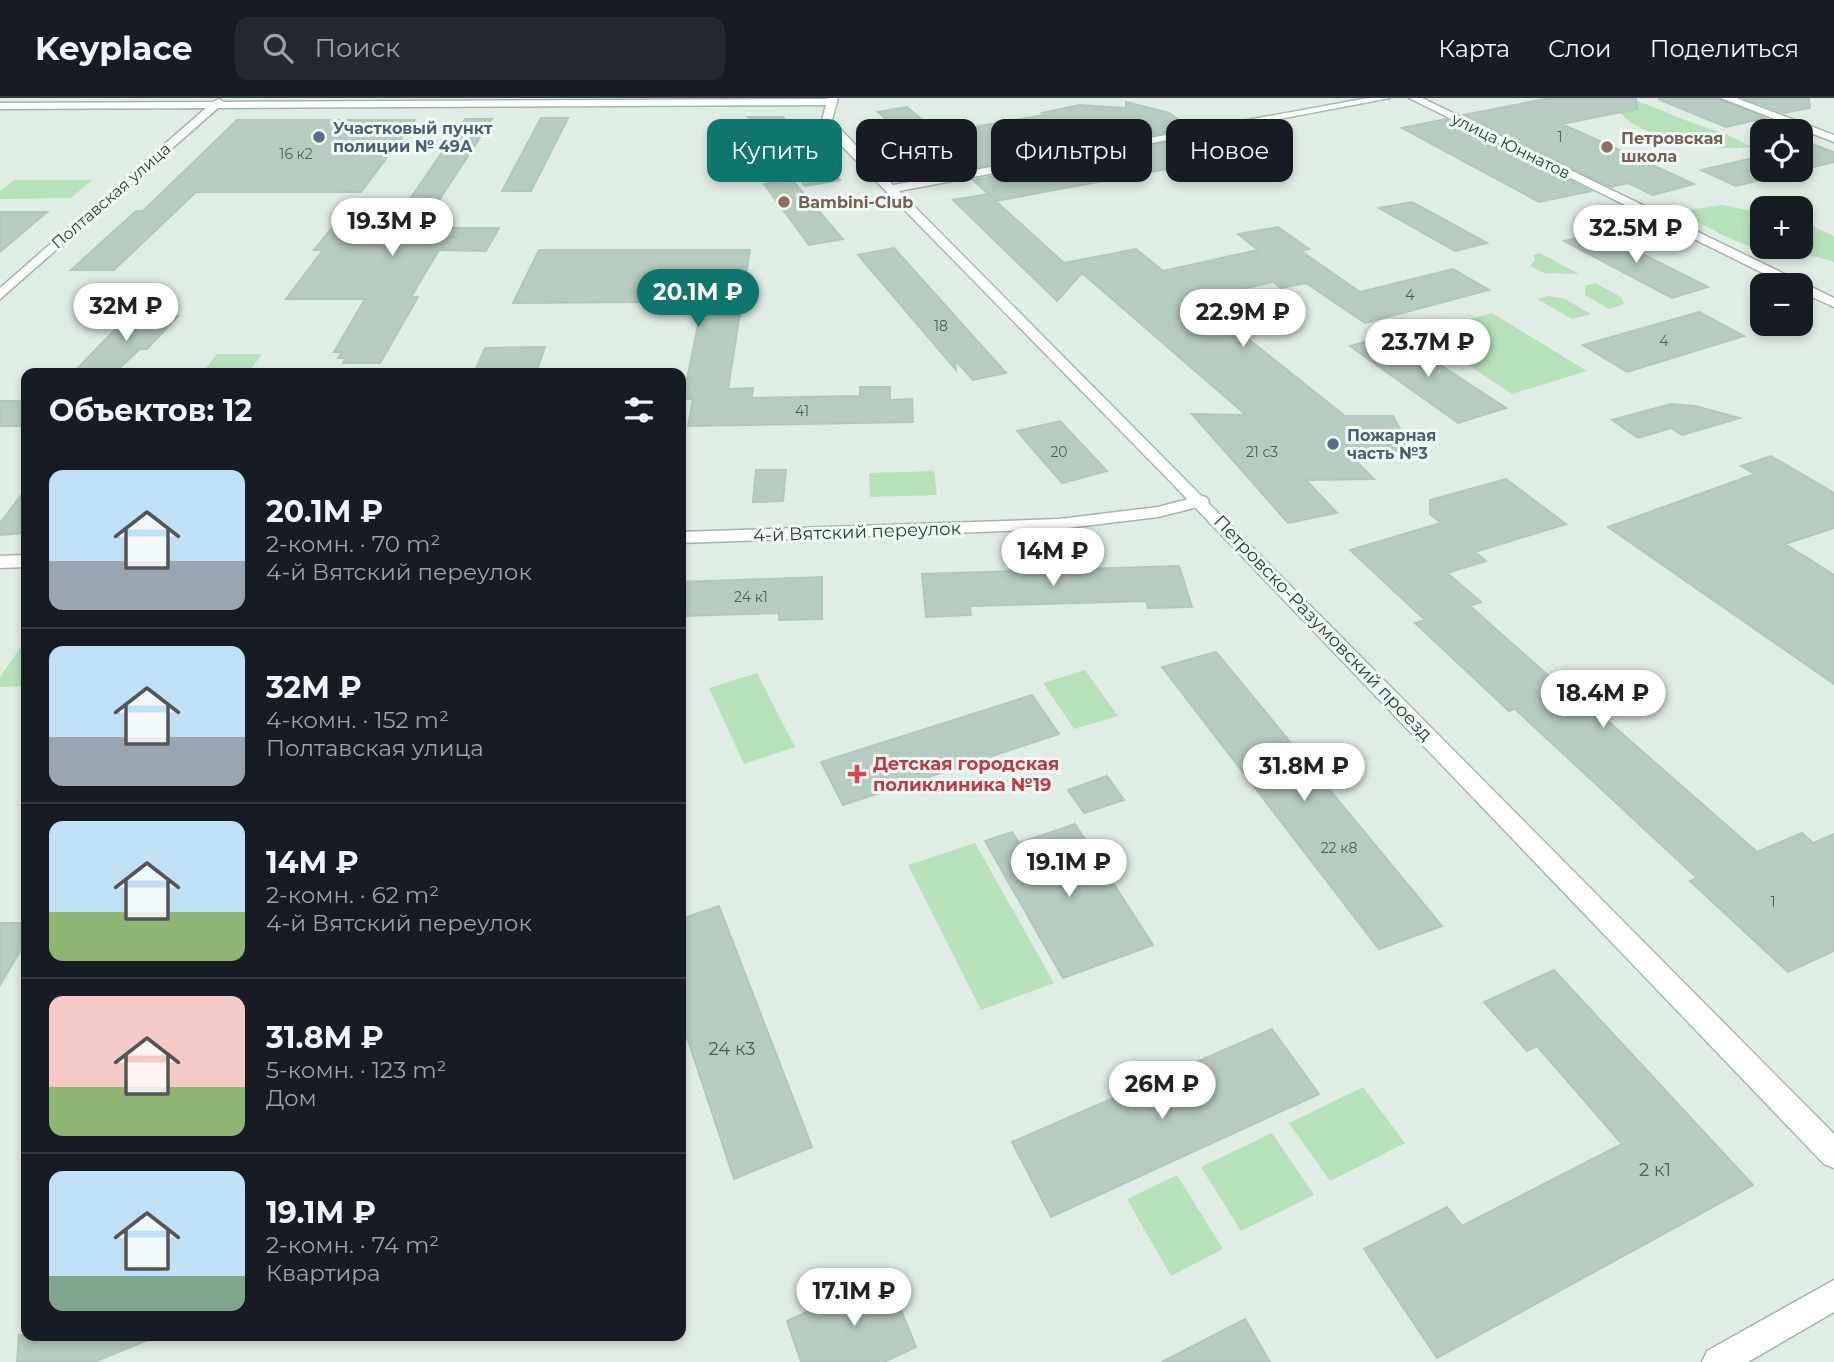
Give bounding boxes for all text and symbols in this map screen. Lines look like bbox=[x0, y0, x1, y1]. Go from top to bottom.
search box bbox=[235, 17, 725, 80]
text: Keyplace bbox=[35, 28, 193, 68]
icon: search bbox=[259, 29, 297, 67]
text: Поиск bbox=[315, 32, 400, 64]
text: Карта bbox=[1438, 34, 1510, 63]
text: Слои bbox=[1548, 34, 1612, 63]
text: Поделиться bbox=[1650, 34, 1799, 63]
street label: улица Юннатов bbox=[1448, 109, 1573, 183]
place label: Участковый пункт полиции № 49А bbox=[333, 119, 493, 156]
chip: Купить bbox=[707, 119, 842, 182]
chip: Снять bbox=[856, 119, 977, 182]
chip: Фильтры bbox=[991, 119, 1152, 182]
chip: Новое bbox=[1166, 119, 1293, 182]
map controls bbox=[1750, 119, 1813, 336]
button: locate bbox=[1750, 119, 1813, 182]
house number: 1 bbox=[1557, 128, 1563, 146]
marker: Участковый пункт полиции № 49А bbox=[311, 129, 327, 145]
place label: Петровская школа bbox=[1621, 129, 1723, 166]
street label: Полтавская улица bbox=[48, 139, 174, 253]
marker: Петровская школа bbox=[1599, 139, 1615, 155]
house number: 16 к2 bbox=[279, 145, 313, 163]
place label: Bambini-Club bbox=[798, 193, 913, 212]
marker: Bambini-Club bbox=[776, 194, 792, 210]
button: + bbox=[1750, 196, 1813, 259]
pin: 19.3M ₽ bbox=[327, 198, 457, 258]
pin: 32.5M ₽ bbox=[1571, 206, 1701, 265]
text: 19.3M ₽ bbox=[347, 207, 437, 235]
text: 32.5M ₽ bbox=[1589, 214, 1683, 242]
pin: 20.1M ₽ bbox=[633, 270, 763, 329]
button: − bbox=[1750, 273, 1813, 336]
text: 20.1M ₽ bbox=[653, 278, 743, 306]
pin: 32M ₽ bbox=[77, 284, 175, 343]
house number: 4 bbox=[1405, 286, 1415, 304]
pin: 22.9M ₽ bbox=[1178, 289, 1308, 349]
text: 32M ₽ bbox=[89, 292, 163, 320]
text: 22.9M ₽ bbox=[1196, 298, 1290, 326]
house number: 18 bbox=[934, 317, 948, 335]
pin: 23.7M ₽ bbox=[1363, 320, 1493, 379]
text: 23.7M ₽ bbox=[1381, 328, 1475, 356]
house number: 4 bbox=[1659, 332, 1669, 350]
icon: filters bbox=[620, 391, 658, 429]
text: Объектов: 12 bbox=[49, 392, 252, 429]
house number: 41 bbox=[795, 402, 809, 420]
place label: Пожарная часть №3 bbox=[1347, 426, 1436, 463]
marker: Пожарная часть №3 bbox=[1325, 436, 1341, 452]
house number: 20 bbox=[1050, 443, 1068, 461]
house number: 21 с3 bbox=[1246, 443, 1278, 461]
text: 20.1M ₽ bbox=[266, 493, 383, 530]
icon: home bbox=[105, 498, 189, 582]
street label: Петровско-Разумовский проезд bbox=[1209, 511, 1437, 746]
street label: 4-й Вятский переулок bbox=[753, 517, 962, 547]
pin: 14M ₽ bbox=[1004, 528, 1102, 588]
text: 2-комн. · 70 m² bbox=[266, 530, 440, 558]
text: 14M ₽ bbox=[1017, 537, 1089, 565]
text: 4-й Вятский переулок bbox=[266, 558, 532, 586]
house number: 24 к1 bbox=[734, 588, 768, 606]
text: 32M ₽ bbox=[266, 669, 362, 706]
pin: 18.4M ₽ bbox=[1538, 670, 1668, 730]
icon: home bbox=[105, 674, 189, 758]
text: 18.4M ₽ bbox=[1557, 679, 1649, 707]
text: 4-комн. · 152 m² bbox=[266, 706, 449, 734]
text: Полтавская улица bbox=[266, 734, 484, 762]
pin: 31.8M ₽ bbox=[1239, 744, 1369, 803]
text: 31.8M ₽ bbox=[1259, 752, 1349, 780]
place label: Детская городская поликлиника №19 bbox=[873, 753, 1059, 796]
marker: Детская городская поликлиника №19 bbox=[847, 764, 867, 784]
house number: 22 к8 bbox=[1321, 839, 1357, 857]
pin: 19.1M ₽ bbox=[1004, 840, 1134, 899]
text: 14M ₽ bbox=[266, 844, 359, 881]
text: 19.1M ₽ bbox=[1027, 848, 1111, 876]
icon: home bbox=[105, 849, 189, 933]
text: 2-комн. · 62 m² bbox=[266, 881, 439, 909]
house number: 1 bbox=[1770, 893, 1776, 911]
text: 4-й Вятский переулок bbox=[266, 909, 532, 937]
text: 31.8M ₽ bbox=[266, 1019, 384, 1056]
icon: home bbox=[105, 1024, 189, 1108]
house number: 24 к3 bbox=[708, 1038, 756, 1060]
text: 5-комн. · 123 m² bbox=[266, 1056, 446, 1084]
pin: 26M ₽ bbox=[1113, 1062, 1211, 1121]
text: 26M ₽ bbox=[1125, 1070, 1199, 1098]
text: Дом bbox=[266, 1084, 317, 1112]
house number: 2 к1 bbox=[1639, 1159, 1671, 1181]
text: 19.1M ₽ bbox=[266, 1194, 376, 1231]
icon: home bbox=[105, 1199, 189, 1283]
text: 2-комн. · 74 m² bbox=[266, 1231, 439, 1259]
text: Квартира bbox=[266, 1259, 380, 1287]
pin: 17.1M ₽ bbox=[789, 1268, 919, 1328]
text: 17.1M ₽ bbox=[812, 1277, 896, 1305]

